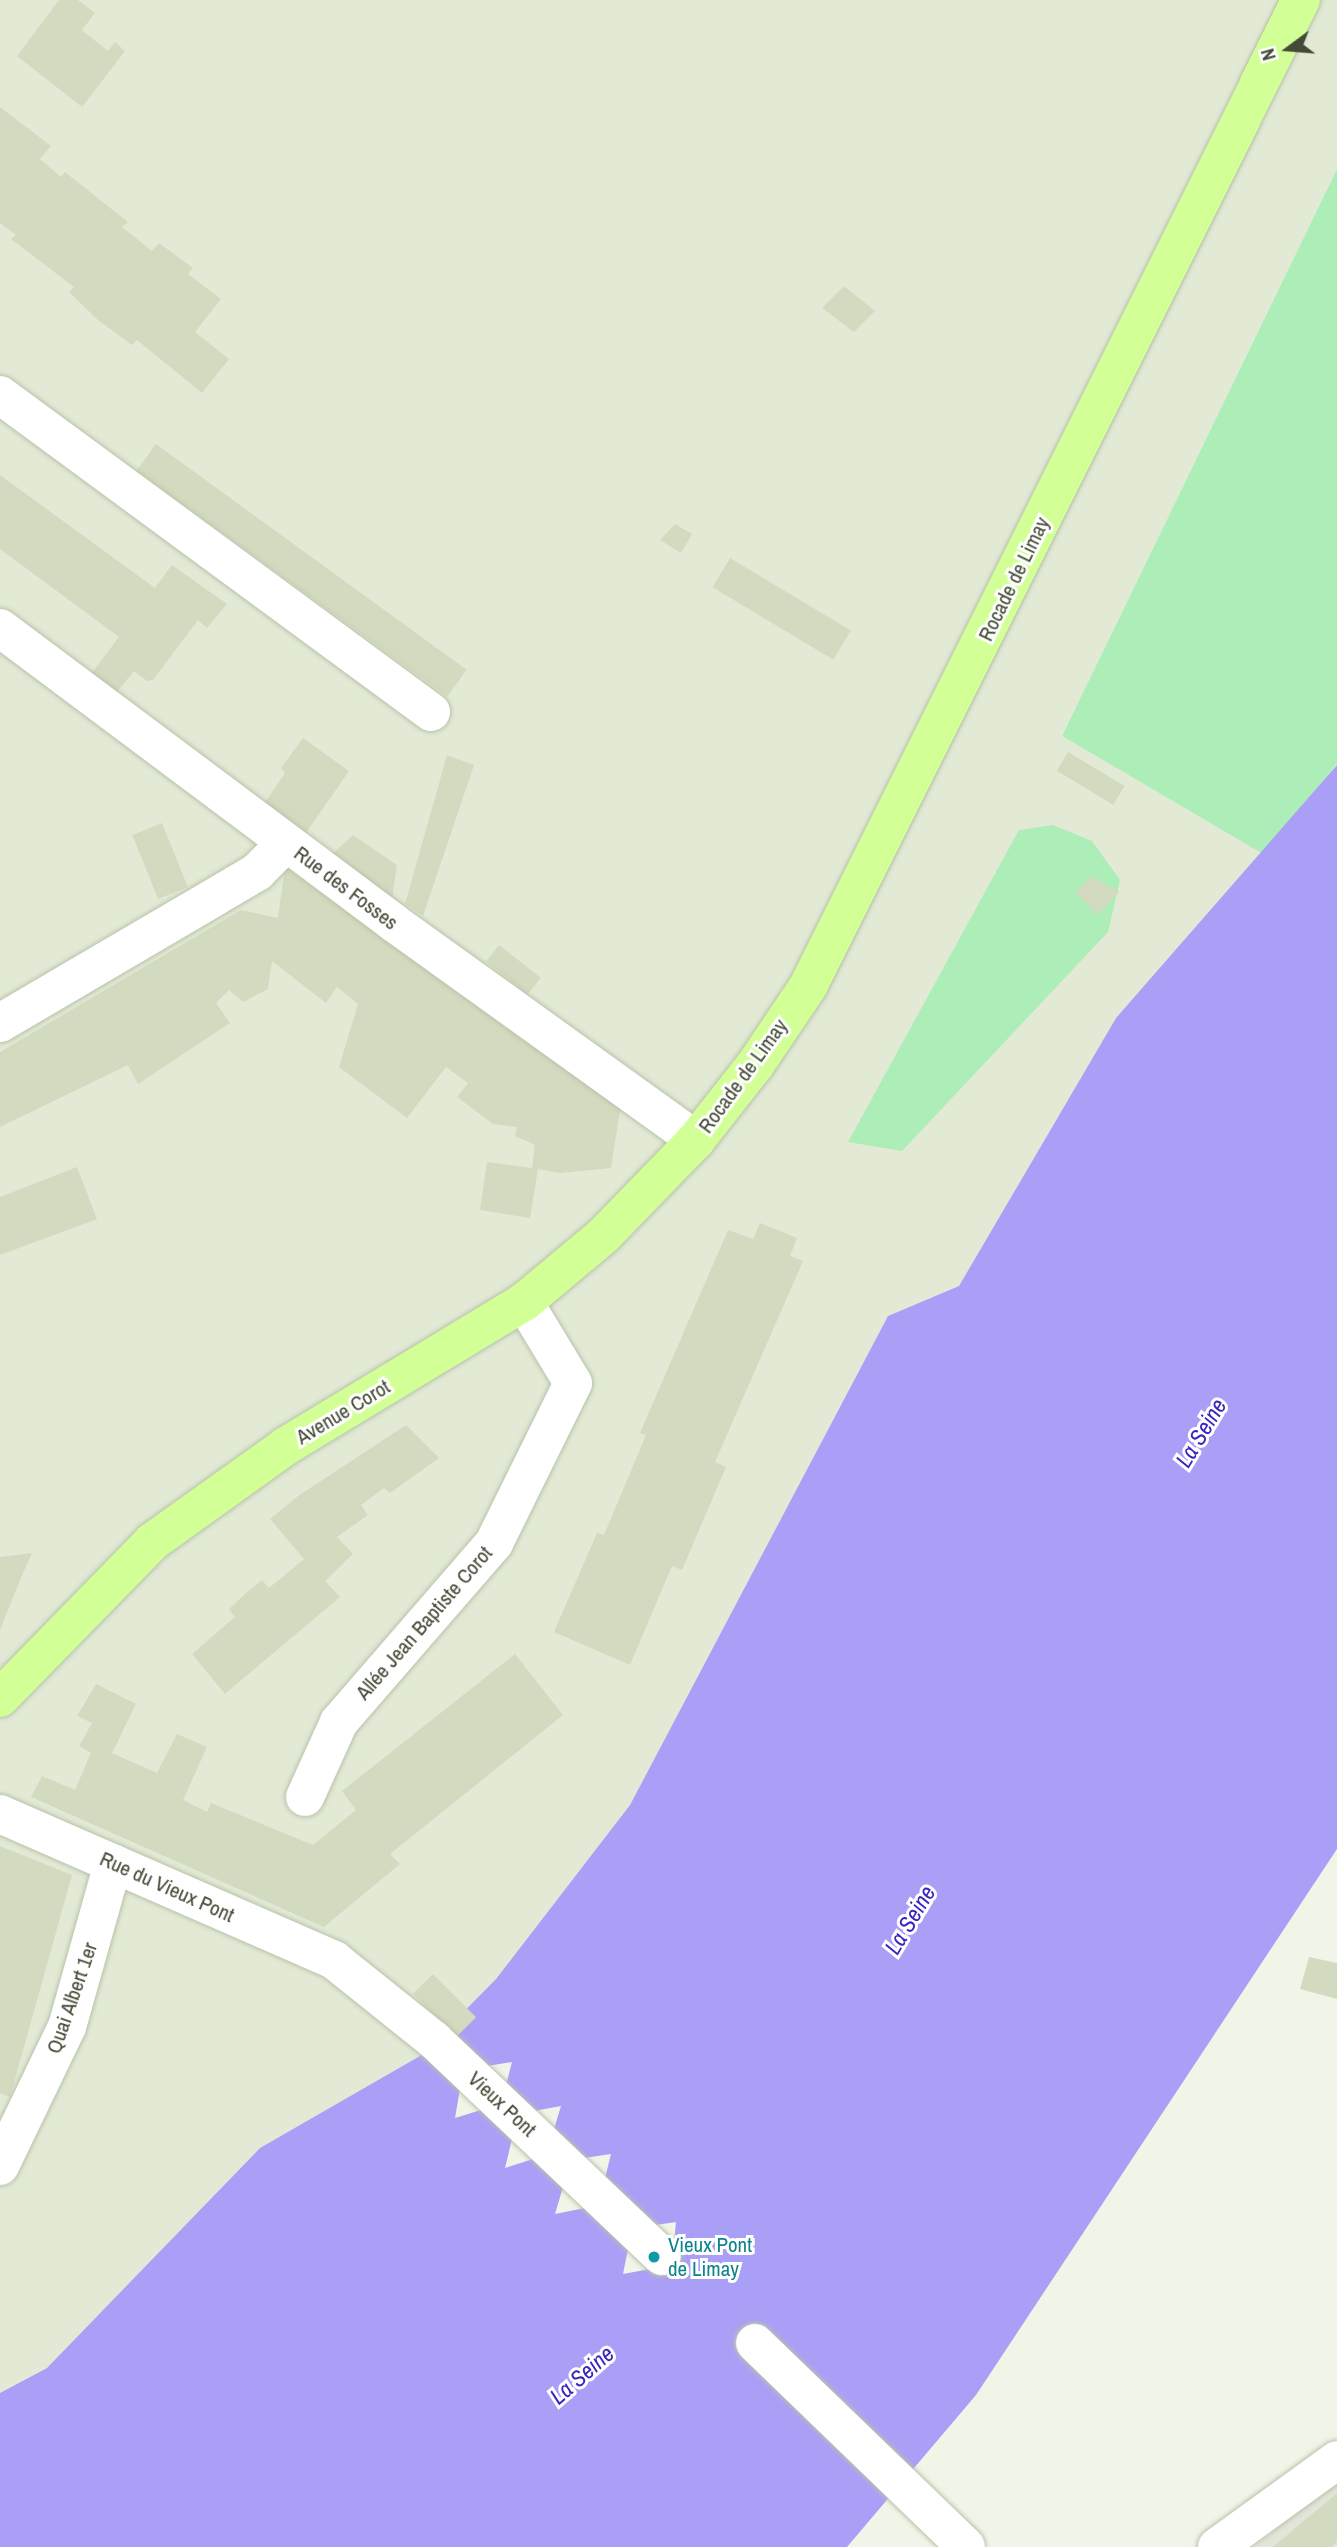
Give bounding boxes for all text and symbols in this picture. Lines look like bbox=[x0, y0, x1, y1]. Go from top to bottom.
north arrow bbox=[1253, 14, 1323, 84]
text: N bbox=[1254, 46, 1282, 64]
street label: Rocade de Limay bbox=[973, 513, 1055, 645]
street label: Rue des Fosses bbox=[289, 841, 403, 935]
street label: Rocade de Limay bbox=[693, 1014, 793, 1138]
street label: Avenue Corot bbox=[292, 1374, 394, 1450]
water label: La Seine bbox=[1170, 1394, 1232, 1472]
street label: Allée Jean Baptiste Corot bbox=[350, 1541, 498, 1705]
street label: Rue du Vieux Pont bbox=[96, 1846, 238, 1928]
water label: La Seine bbox=[879, 1881, 941, 1959]
street label: Quai Albert 1er bbox=[41, 1939, 103, 2057]
street label: Vieux Pont bbox=[463, 2066, 541, 2142]
place label: Vieux Pont de Limay bbox=[668, 2232, 752, 2282]
marker: Vieux Pont de Limay bbox=[646, 2249, 662, 2265]
water label: La Seine bbox=[544, 2340, 620, 2410]

